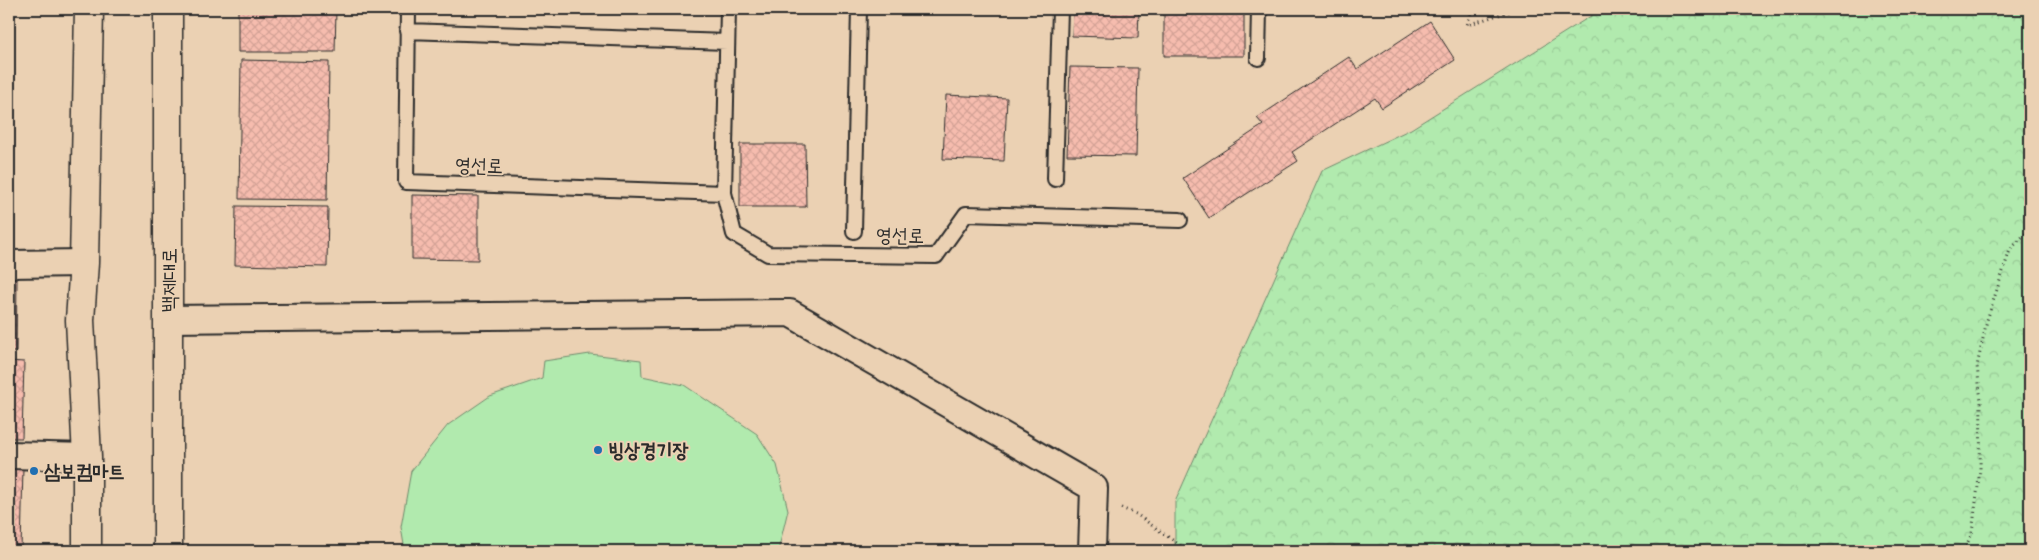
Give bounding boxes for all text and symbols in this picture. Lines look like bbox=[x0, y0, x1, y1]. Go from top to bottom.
street label: 영선로 bbox=[454, 152, 504, 179]
street label: 영선로 bbox=[876, 223, 924, 248]
street label: 백제대로 bbox=[157, 248, 182, 312]
place label: 빙상경기장 bbox=[608, 438, 688, 463]
marker: 빙상경기장 bbox=[592, 444, 604, 456]
place label: 삼보컴마트 bbox=[44, 459, 124, 484]
marker: 삼보컴마트 bbox=[28, 465, 40, 477]

